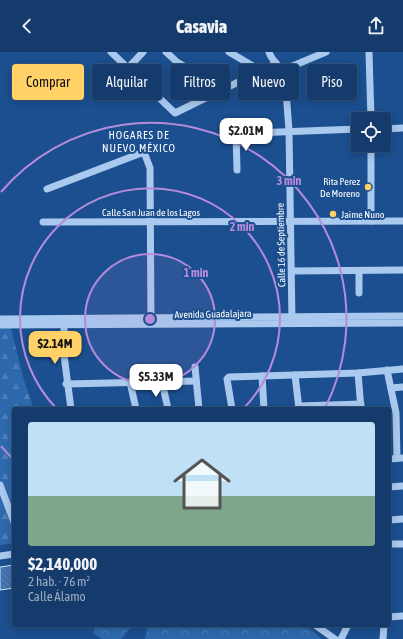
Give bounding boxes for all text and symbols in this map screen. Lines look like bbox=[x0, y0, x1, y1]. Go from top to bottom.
icon: back bbox=[16, 15, 38, 37]
icon: share bbox=[365, 15, 387, 37]
text: Casavia bbox=[176, 16, 227, 37]
chip: Comprar bbox=[12, 64, 84, 100]
chip: Alquilar bbox=[92, 64, 162, 100]
chip: Filtros bbox=[170, 64, 230, 100]
chip: Nuevo bbox=[238, 64, 299, 100]
chip: Piso bbox=[307, 64, 357, 100]
map controls bbox=[351, 112, 391, 152]
button: locate bbox=[351, 112, 391, 152]
pin: $2.01M bbox=[213, 118, 279, 152]
text: $2.01M bbox=[229, 123, 263, 138]
district label: HOGARES DE NUEVO MÉXICO bbox=[102, 129, 176, 154]
text: 3 min bbox=[277, 174, 301, 188]
place label: Rita Perez De Moreno bbox=[320, 176, 360, 199]
marker: Rita Perez De Moreno bbox=[363, 182, 373, 192]
street label: Calle 16 de Septiembre bbox=[275, 202, 287, 287]
street label: Calle San Juan de los Lagos bbox=[102, 207, 200, 218]
marker: Jaime Nuno bbox=[328, 209, 338, 219]
place label: Jaime Nuno bbox=[341, 209, 385, 220]
text: 2 min bbox=[230, 220, 254, 234]
text: 1 min bbox=[184, 266, 208, 280]
street label: Avenida Guadalajara bbox=[174, 308, 252, 320]
centre of rings bbox=[143, 312, 157, 326]
pin: $2.14M bbox=[22, 331, 88, 365]
text: $2.14M bbox=[38, 336, 72, 351]
pin: $5.33M bbox=[123, 364, 189, 398]
text: $5.33M bbox=[139, 369, 173, 384]
icon: home bbox=[166, 448, 238, 520]
text: $2,140,000 bbox=[28, 554, 97, 574]
text: 2 hab. · 76 m² bbox=[28, 574, 90, 589]
text: Calle Álamo bbox=[28, 589, 86, 604]

